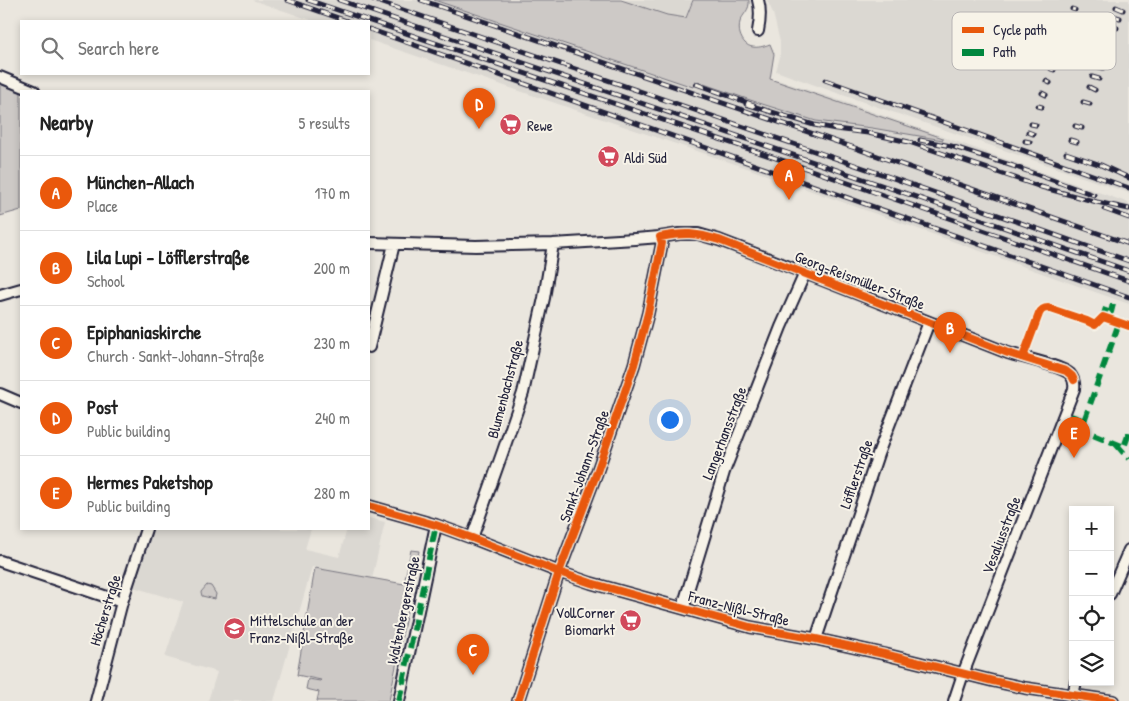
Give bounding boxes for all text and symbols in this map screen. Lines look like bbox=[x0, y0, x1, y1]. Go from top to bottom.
legend bbox=[952, 12, 1116, 70]
search box bbox=[20, 20, 370, 75]
text: Cycle path bbox=[993, 20, 1047, 40]
icon: search bbox=[38, 34, 66, 62]
text: Search here bbox=[78, 35, 159, 61]
text: Path bbox=[993, 42, 1016, 61]
pin: D bbox=[463, 88, 495, 129]
text: Nearby bbox=[40, 108, 93, 137]
text: 5 results bbox=[299, 112, 350, 134]
supermarket icon: Rewe bbox=[499, 113, 523, 137]
place label: Rewe bbox=[527, 115, 553, 136]
supermarket icon: Aldi Süd bbox=[596, 145, 620, 169]
place label: Aldi Süd bbox=[624, 147, 667, 168]
pin: A bbox=[773, 159, 805, 200]
text: München-Allach bbox=[87, 169, 194, 195]
text: A bbox=[52, 182, 60, 204]
text: 170 m bbox=[315, 182, 350, 204]
text: Place bbox=[87, 195, 118, 217]
text: Lila Lupi - Löfflerstraße bbox=[87, 244, 250, 270]
street label: Georg-Reismüller-Straße bbox=[792, 246, 928, 314]
text: B bbox=[52, 257, 60, 279]
text: 200 m bbox=[314, 257, 350, 279]
text: School bbox=[87, 270, 124, 292]
pin: B bbox=[934, 312, 966, 353]
text: Epiphaniaskirche bbox=[87, 319, 201, 345]
text: C bbox=[52, 332, 60, 354]
text: 230 m bbox=[314, 332, 350, 354]
street label: Blumenbachstraße bbox=[482, 337, 528, 441]
text: Church · Sankt-Johann-Straße bbox=[87, 345, 264, 367]
street label: Langerhansstraße bbox=[697, 384, 751, 482]
text: Post bbox=[87, 394, 118, 420]
text: D bbox=[52, 407, 60, 429]
text: 240 m bbox=[315, 407, 350, 429]
street label: Sankt-Johann-Straße bbox=[554, 407, 614, 525]
your location bbox=[657, 407, 683, 433]
pin: E bbox=[1058, 417, 1090, 458]
text: Public building bbox=[87, 420, 170, 442]
street label: Löfflerstraße bbox=[834, 437, 878, 511]
text: Hermes Paketshop bbox=[87, 469, 213, 495]
text: E bbox=[52, 482, 60, 504]
text: 280 m bbox=[314, 482, 350, 504]
street label: Vesaliusstraße bbox=[977, 493, 1025, 577]
text: Public building bbox=[87, 495, 170, 517]
map controls bbox=[1069, 506, 1114, 686]
button: + bbox=[1069, 506, 1114, 551]
button: − bbox=[1069, 551, 1114, 596]
street label: Waltenbergerstraße bbox=[381, 554, 425, 666]
street label: Höcherstraße bbox=[84, 572, 126, 648]
street label: Franz-Nißl-Straße bbox=[685, 585, 792, 631]
button: locate bbox=[1069, 596, 1114, 641]
place label: VollCorner Biomarkt bbox=[555, 602, 616, 640]
supermarket icon: VollCorner Biomarkt bbox=[619, 609, 643, 633]
place label: Mittelschule an der Franz-Nißl-Straße bbox=[249, 610, 354, 648]
school or university icon: Mittelschule an der Franz-Nißl-Straße bbox=[222, 617, 246, 641]
pin: C bbox=[457, 634, 489, 675]
button: layers bbox=[1069, 641, 1114, 686]

